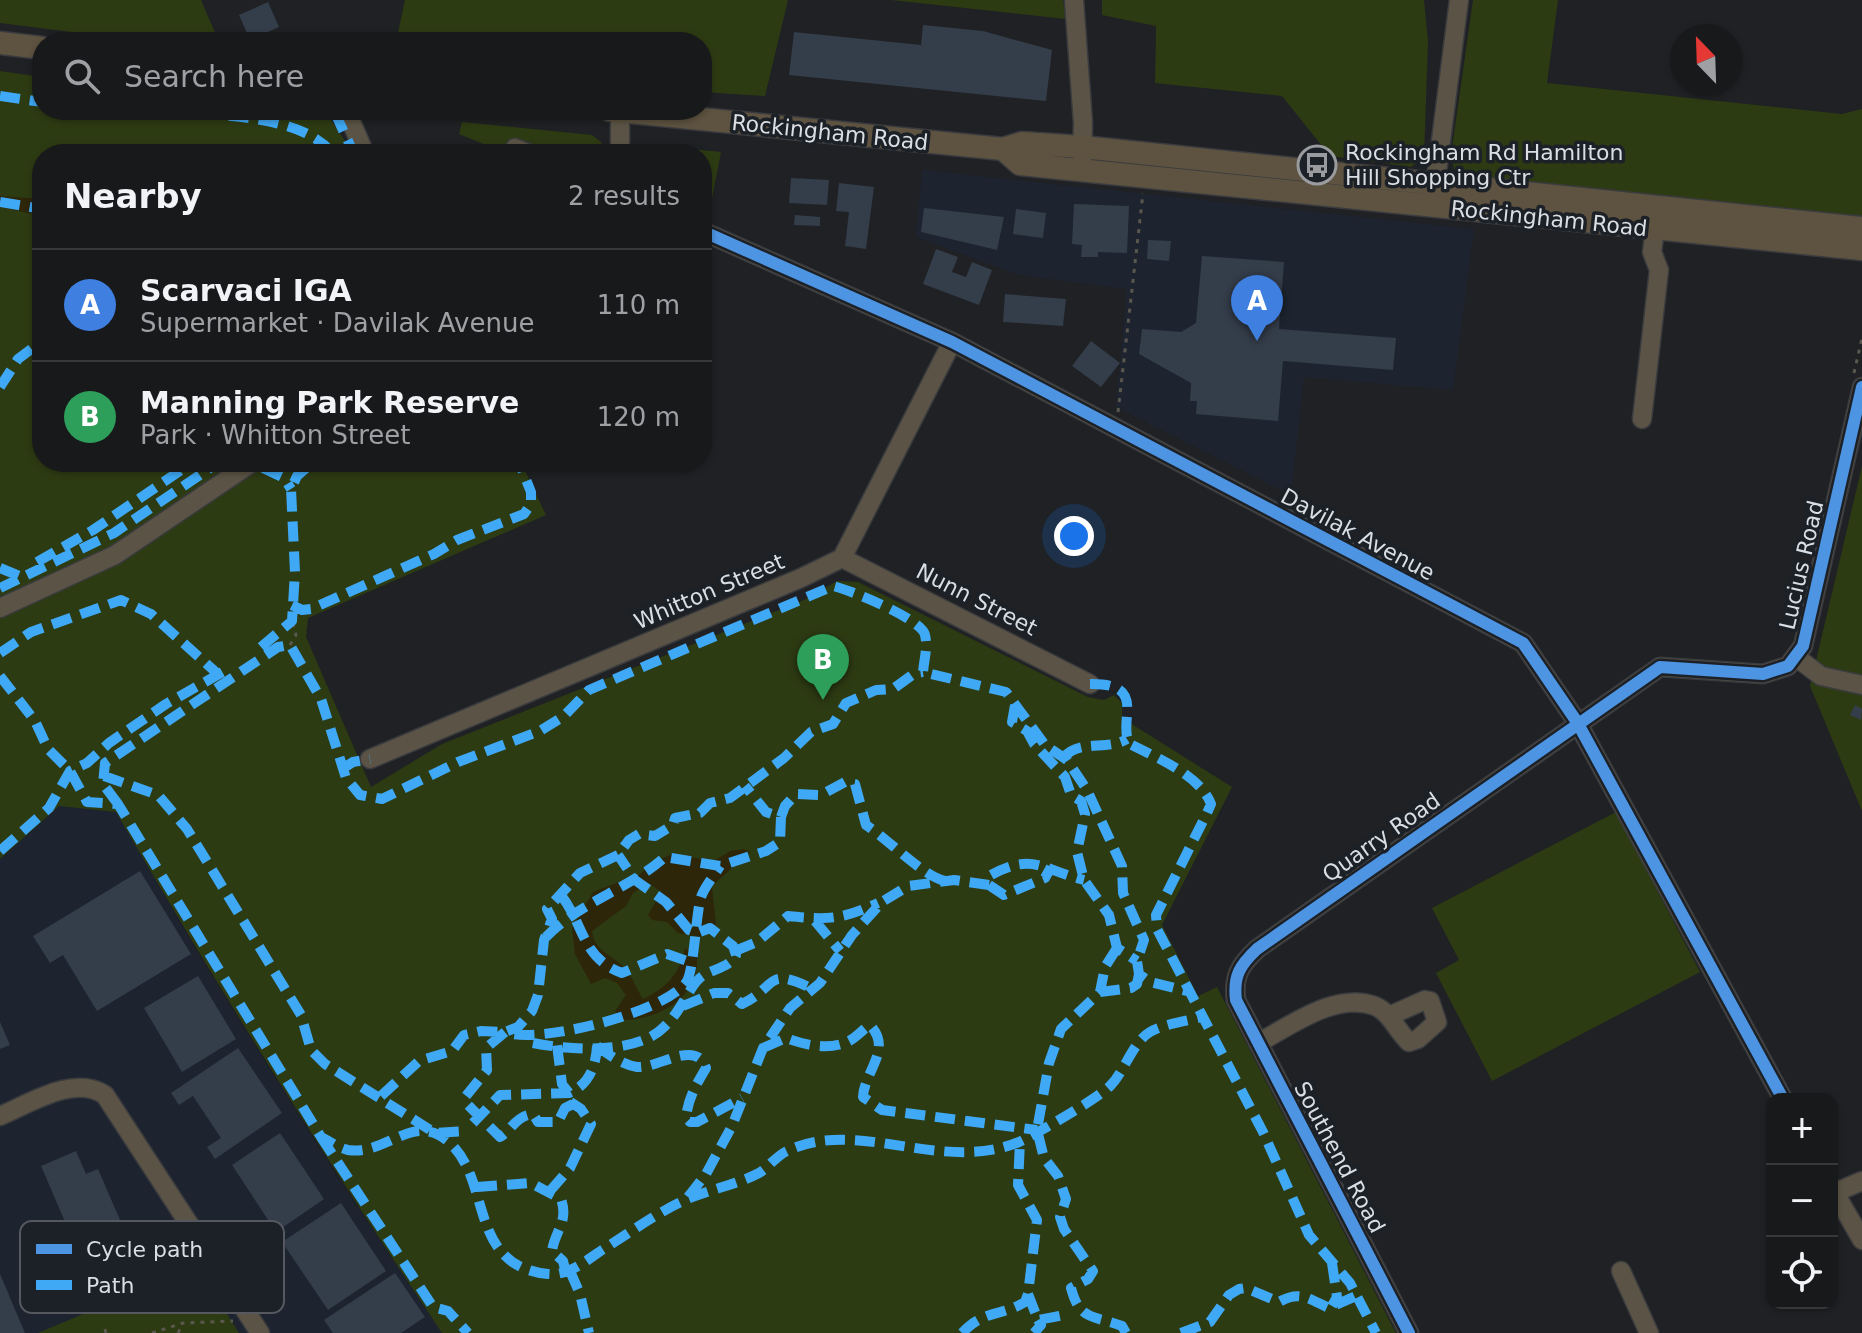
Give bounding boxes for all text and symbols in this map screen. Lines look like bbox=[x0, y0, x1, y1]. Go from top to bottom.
north arrow bbox=[1670, 24, 1742, 96]
search box bbox=[32, 32, 712, 120]
icon: search bbox=[60, 54, 104, 98]
text: Search here bbox=[124, 59, 304, 94]
street label: Rockingham Road bbox=[730, 110, 930, 155]
place label: Rockingham Rd Hamilton Hill Shopping Ctr bbox=[1345, 140, 1623, 190]
bus stop icon: Rockingham Rd Hamilton Hill Shopping Ctr bbox=[1296, 144, 1338, 186]
text: Nearby bbox=[64, 176, 202, 216]
text: 2 results bbox=[568, 181, 680, 211]
street label: Rockingham Road bbox=[1449, 196, 1649, 241]
text: Scarvaci IGA bbox=[140, 273, 352, 308]
pin: A bbox=[1231, 275, 1283, 341]
text: A bbox=[80, 290, 100, 320]
text: 110 m bbox=[597, 290, 680, 320]
text: Supermarket · Davilak Avenue bbox=[140, 308, 534, 338]
text: Manning Park Reserve bbox=[140, 385, 519, 420]
text: B bbox=[80, 402, 100, 432]
text: 120 m bbox=[597, 402, 680, 432]
text: Park · Whitton Street bbox=[140, 420, 410, 450]
street label: Davilak Avenue bbox=[1277, 483, 1439, 586]
street label: Lucius Road bbox=[1775, 498, 1828, 632]
your location bbox=[1054, 516, 1094, 556]
street label: Whitton Street bbox=[631, 548, 788, 634]
street label: Nunn Street bbox=[912, 558, 1042, 641]
pin: B bbox=[797, 634, 849, 700]
street label: Quarry Road bbox=[1318, 788, 1445, 887]
street label: Southend Road bbox=[1289, 1077, 1390, 1237]
map controls bbox=[1766, 1093, 1838, 1309]
button: + bbox=[1766, 1093, 1838, 1165]
button: − bbox=[1766, 1165, 1838, 1237]
legend bbox=[20, 1221, 284, 1313]
text: Cycle path bbox=[86, 1237, 203, 1262]
button: locate bbox=[1766, 1237, 1838, 1309]
text: Path bbox=[86, 1273, 134, 1298]

